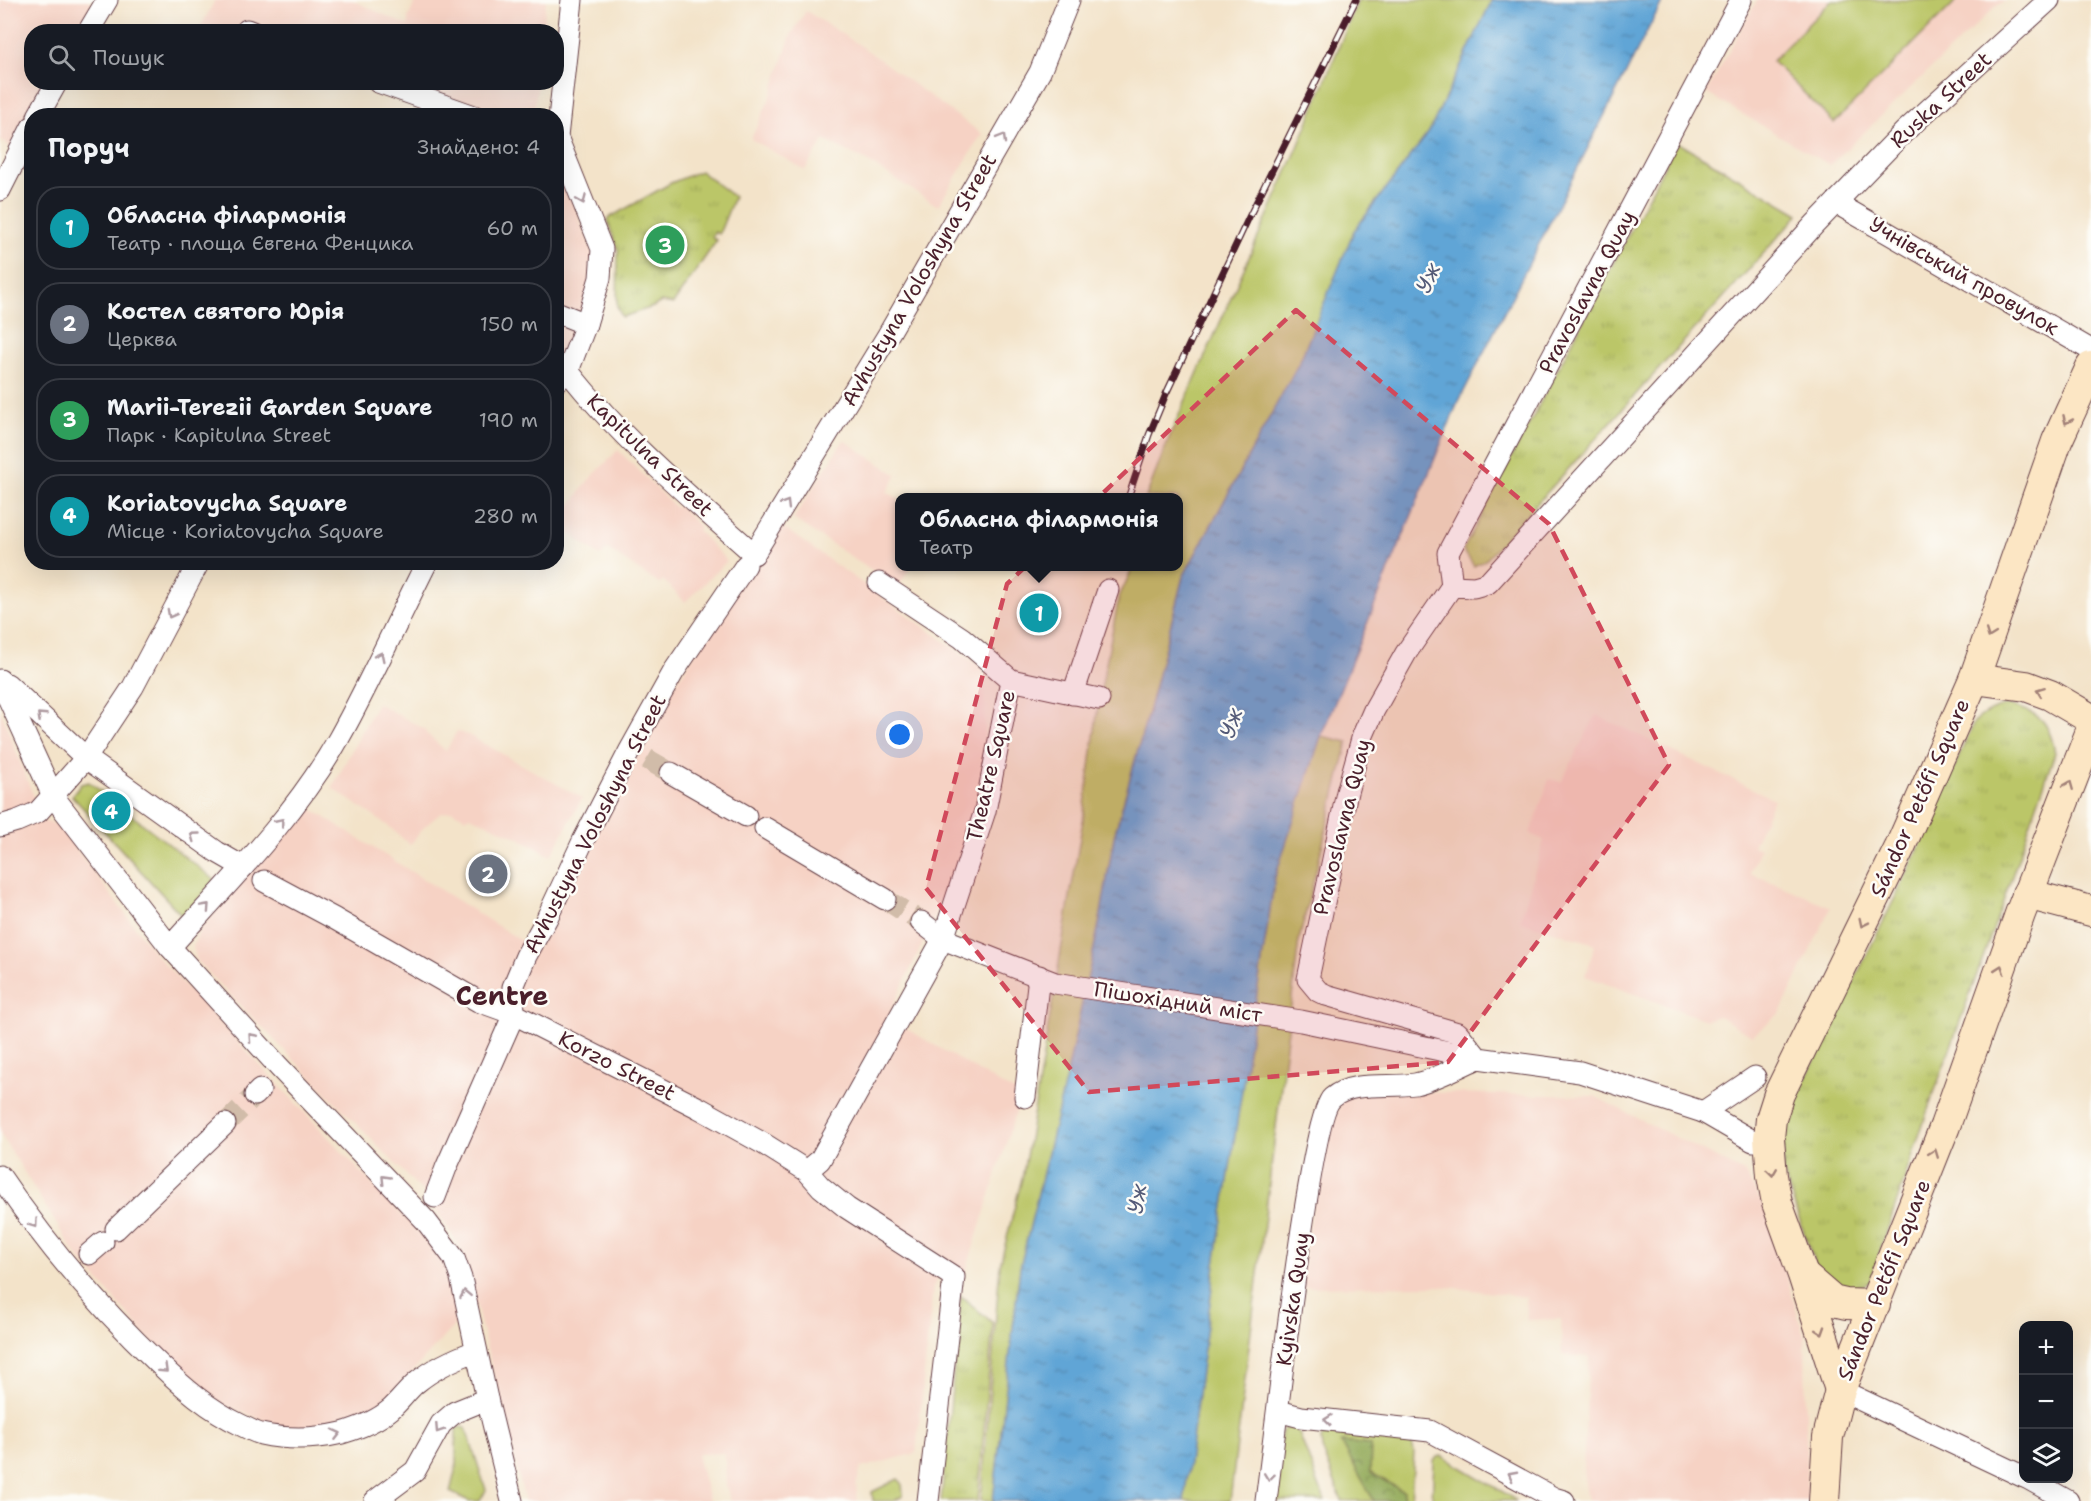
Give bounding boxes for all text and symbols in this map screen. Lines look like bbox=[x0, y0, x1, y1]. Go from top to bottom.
search box bbox=[24, 24, 564, 90]
icon: search bbox=[45, 41, 78, 74]
text: Пошук bbox=[93, 43, 164, 72]
street label: Ruska Street bbox=[1884, 46, 1998, 154]
text: Поруч bbox=[48, 130, 130, 165]
one-way arrow bbox=[995, 133, 1007, 144]
text: Знайдено: 4 bbox=[417, 134, 540, 160]
street label: Avhustyna Voloshyna Street bbox=[835, 148, 1003, 412]
one-way arrow bbox=[575, 194, 587, 205]
text: Обласна філармонія bbox=[107, 201, 346, 230]
street label: Pravoslavna Quay bbox=[1532, 206, 1642, 378]
street label: Учнівський провулок bbox=[1864, 210, 2064, 342]
text: 1 bbox=[65, 215, 74, 241]
text: 60 m bbox=[486, 215, 538, 241]
pin: 3 bbox=[646, 222, 684, 268]
text: Театр · площа Євгена Фенцика bbox=[107, 230, 414, 256]
water label: Уж bbox=[1409, 258, 1448, 297]
text: Костел святого Юрія bbox=[107, 297, 344, 326]
text: 2 bbox=[63, 311, 77, 337]
text: 150 m bbox=[480, 311, 538, 337]
text: Церква bbox=[107, 326, 177, 352]
street label: Kapitulna Street bbox=[581, 387, 719, 523]
text: Marii-Terezii Garden Square bbox=[107, 393, 433, 422]
text: 3 bbox=[63, 407, 77, 433]
text: 190 m bbox=[479, 407, 538, 433]
one-way arrow bbox=[2062, 414, 2074, 425]
text: Парк · Kapitulna Street bbox=[107, 422, 331, 448]
text: Koriatovycha Square bbox=[107, 489, 347, 518]
popup bbox=[895, 493, 1183, 571]
one-way arrow bbox=[779, 500, 791, 510]
text: 4 bbox=[63, 503, 77, 529]
text: 280 m bbox=[473, 503, 538, 529]
text: Обласна філармонія bbox=[919, 505, 1159, 534]
text: Місце · Koriatovycha Square bbox=[107, 518, 384, 544]
text: Театр bbox=[919, 534, 973, 560]
pin: 1 bbox=[1020, 590, 1058, 636]
one-way arrow bbox=[167, 608, 179, 619]
one-way arrow bbox=[1985, 628, 1998, 639]
one-way arrow bbox=[373, 651, 384, 662]
one-way arrow bbox=[2035, 686, 2046, 698]
street label: Theatre Square bbox=[960, 687, 1022, 845]
street label: Avhustyna Voloshyna Street bbox=[517, 689, 673, 959]
street label: Sándor Petőfi Square bbox=[1864, 694, 1976, 902]
water label: Уж bbox=[1213, 704, 1250, 742]
one-way arrow bbox=[37, 712, 48, 723]
your location bbox=[885, 720, 914, 749]
street label: Pravoslavna Quay bbox=[1307, 736, 1377, 918]
one-way arrow bbox=[2062, 780, 2075, 791]
pin: 4 bbox=[92, 788, 130, 834]
one-way arrow bbox=[273, 818, 284, 829]
one-way arrow bbox=[189, 832, 200, 843]
pin: 2 bbox=[468, 852, 508, 896]
one-way arrow bbox=[199, 904, 210, 915]
one-way arrow bbox=[1859, 917, 1871, 928]
one-way arrow bbox=[1992, 964, 2005, 975]
street label: Пішохідний міст bbox=[1092, 975, 1264, 1029]
district label: Centre bbox=[456, 977, 548, 1014]
street label: Korzo Street bbox=[554, 1025, 680, 1107]
one-way arrow bbox=[248, 1033, 259, 1044]
one-way arrow bbox=[1927, 1148, 1939, 1159]
one-way arrow bbox=[1765, 1167, 1777, 1176]
street label: Sándor Petőfi Square bbox=[1831, 1175, 1937, 1385]
one-way arrow bbox=[381, 1176, 392, 1186]
water label: Уж bbox=[1121, 1182, 1154, 1216]
one-way arrow bbox=[27, 1217, 38, 1228]
street label: Kyivska Quay bbox=[1270, 1230, 1316, 1368]
one-way arrow bbox=[459, 1289, 472, 1299]
map controls bbox=[2019, 1321, 2073, 1483]
button: + bbox=[2019, 1321, 2073, 1375]
one-way arrow bbox=[1814, 1325, 1826, 1336]
one-way arrow bbox=[156, 1361, 167, 1372]
button: − bbox=[2019, 1375, 2073, 1429]
one-way arrow bbox=[1324, 1414, 1333, 1427]
one-way arrow bbox=[435, 1423, 446, 1434]
one-way arrow bbox=[332, 1428, 342, 1441]
button: layers bbox=[2019, 1429, 2073, 1483]
one-way arrow bbox=[1507, 1471, 1518, 1482]
one-way arrow bbox=[1264, 1472, 1276, 1482]

